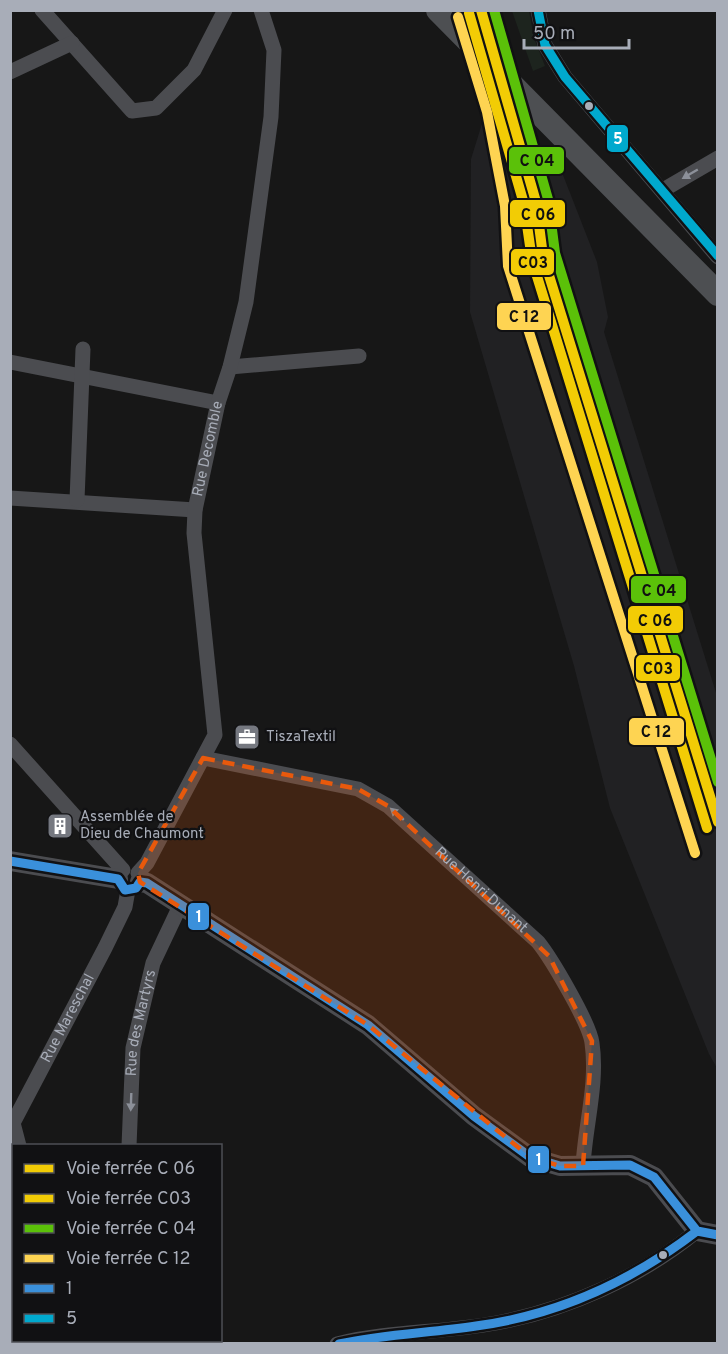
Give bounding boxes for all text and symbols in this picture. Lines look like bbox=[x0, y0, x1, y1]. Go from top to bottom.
scale bar bbox=[524, 12, 629, 50]
text: 50 m bbox=[533, 23, 575, 46]
unlabelled marker bbox=[583, 100, 595, 112]
line badge: 5 bbox=[606, 124, 629, 153]
text: 5 bbox=[613, 130, 623, 150]
line badge: C 04 bbox=[508, 146, 565, 175]
text: C 04 bbox=[519, 152, 555, 172]
one-way arrow bbox=[682, 169, 698, 180]
line badge: C 06 bbox=[509, 199, 566, 228]
text: C 06 bbox=[521, 206, 555, 226]
line badge: C03 bbox=[510, 248, 555, 276]
text: C03 bbox=[518, 254, 548, 274]
line badge: C 12 bbox=[496, 302, 552, 331]
text: C 12 bbox=[509, 308, 539, 328]
street label: Rue Decomble bbox=[189, 399, 228, 498]
line badge: C 04 bbox=[630, 575, 687, 604]
text: C 04 bbox=[641, 582, 677, 602]
line badge: C 06 bbox=[627, 605, 684, 634]
text: C 06 bbox=[638, 612, 672, 632]
line badge: C03 bbox=[635, 654, 681, 682]
text: C03 bbox=[643, 660, 673, 680]
line badge: C 12 bbox=[628, 717, 685, 746]
office icon: TiszaTextil bbox=[232, 722, 262, 752]
text: C 12 bbox=[641, 723, 671, 743]
place label: TiszaTextil bbox=[266, 728, 336, 747]
place label: Assemblée de Dieu de Chaumont bbox=[80, 808, 204, 844]
one-way arrow bbox=[390, 808, 405, 821]
building icon: Assemblée de Dieu de Chaumont bbox=[45, 811, 75, 841]
street label: Rue Henri Dunant bbox=[430, 843, 532, 937]
line badge: 1 bbox=[187, 902, 210, 931]
text: 1 bbox=[196, 908, 202, 928]
street label: Rue des Martyrs bbox=[122, 968, 161, 1077]
street label: Rue Mareschal bbox=[37, 971, 99, 1066]
one-way arrow bbox=[126, 1093, 135, 1112]
legend bbox=[12, 1144, 222, 1342]
line badge: 1 bbox=[527, 1145, 550, 1174]
text: 1 bbox=[536, 1151, 542, 1171]
text: Voie ferrée C 06 bbox=[66, 1158, 195, 1181]
text: Voie ferrée C03 bbox=[66, 1188, 191, 1211]
text: Voie ferrée C 04 bbox=[66, 1218, 196, 1241]
text: Voie ferrée C 12 bbox=[66, 1248, 191, 1271]
unlabelled marker bbox=[657, 1249, 669, 1261]
text: 1 bbox=[66, 1278, 73, 1301]
text: 5 bbox=[66, 1308, 77, 1331]

